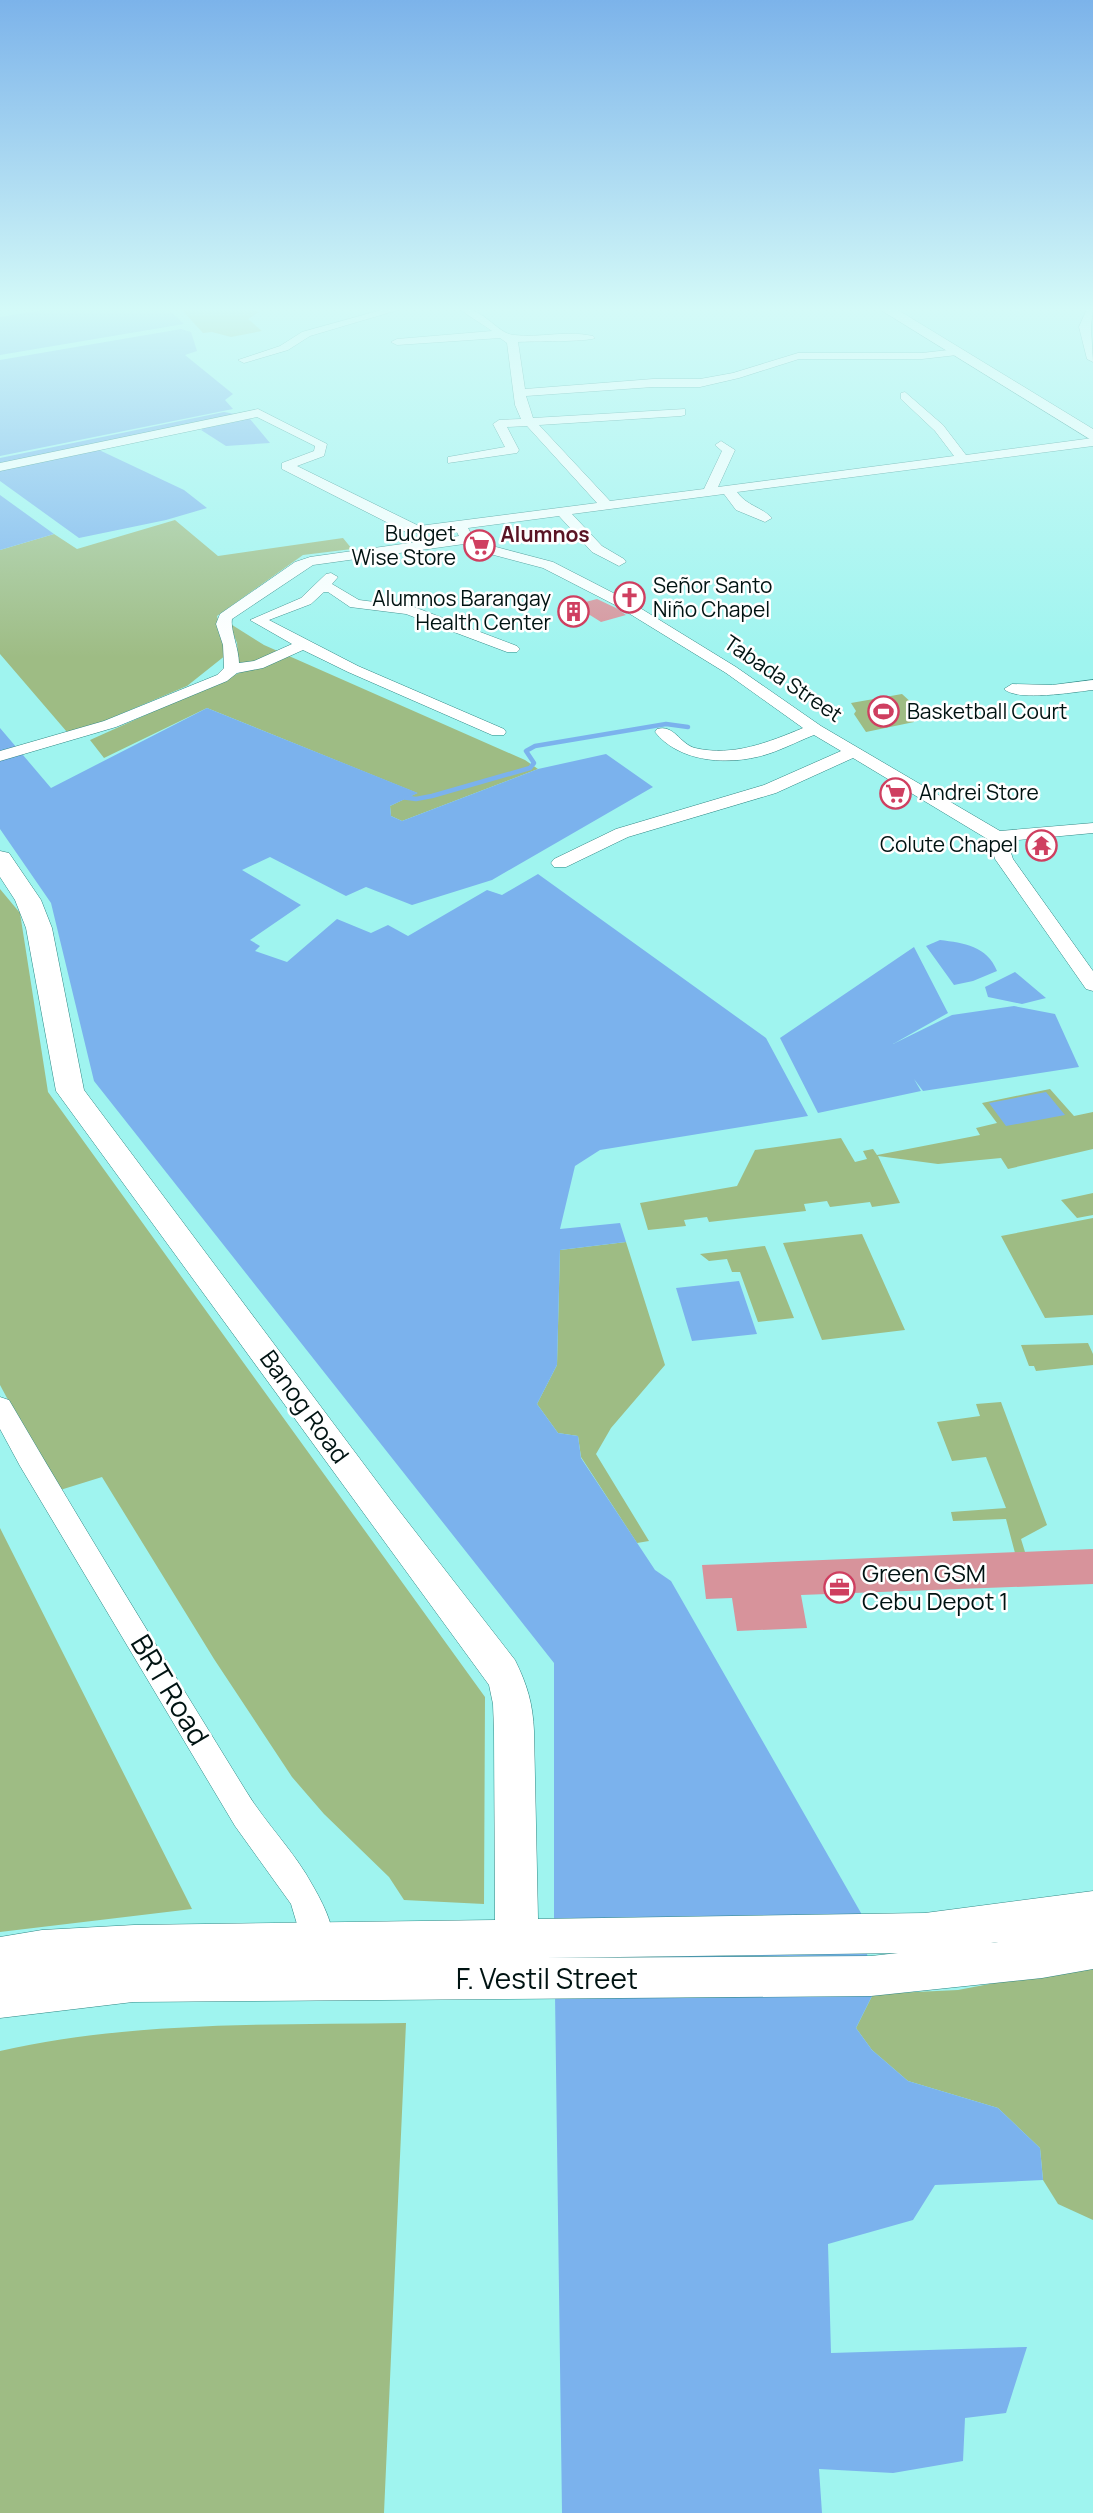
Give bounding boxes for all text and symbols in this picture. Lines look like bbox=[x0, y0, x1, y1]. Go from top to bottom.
place label: Budget Wise Store bbox=[351, 519, 456, 571]
district label: Alumnos bbox=[500, 520, 590, 548]
supermarket icon: Budget Wise Store bbox=[462, 529, 496, 563]
place label: Señor Santo Niño Chapel bbox=[653, 571, 772, 623]
church icon: Señor Santo Niño Chapel bbox=[613, 581, 647, 615]
place label: Alumnos Barangay Health Center bbox=[372, 584, 551, 636]
building icon: Alumnos Barangay Health Center bbox=[557, 594, 591, 628]
street label: Tabada Street bbox=[719, 628, 848, 728]
sports icon: Basketball Court bbox=[867, 695, 901, 729]
place label: Basketball Court bbox=[907, 697, 1067, 725]
supermarket icon: Andrei Store bbox=[879, 776, 913, 810]
place label: Andrei Store bbox=[919, 778, 1039, 806]
temple icon: Colute Chapel bbox=[1024, 828, 1058, 862]
place label: Colute Chapel bbox=[880, 830, 1018, 858]
street label: Banog Road bbox=[253, 1343, 357, 1469]
place label: Green GSM Cebu Depot 1 bbox=[862, 1556, 1008, 1617]
office icon: Green GSM Cebu Depot 1 bbox=[822, 1571, 856, 1605]
street label: BRT Road bbox=[123, 1627, 219, 1752]
street label: F. Vestil Street bbox=[456, 1959, 638, 1997]

